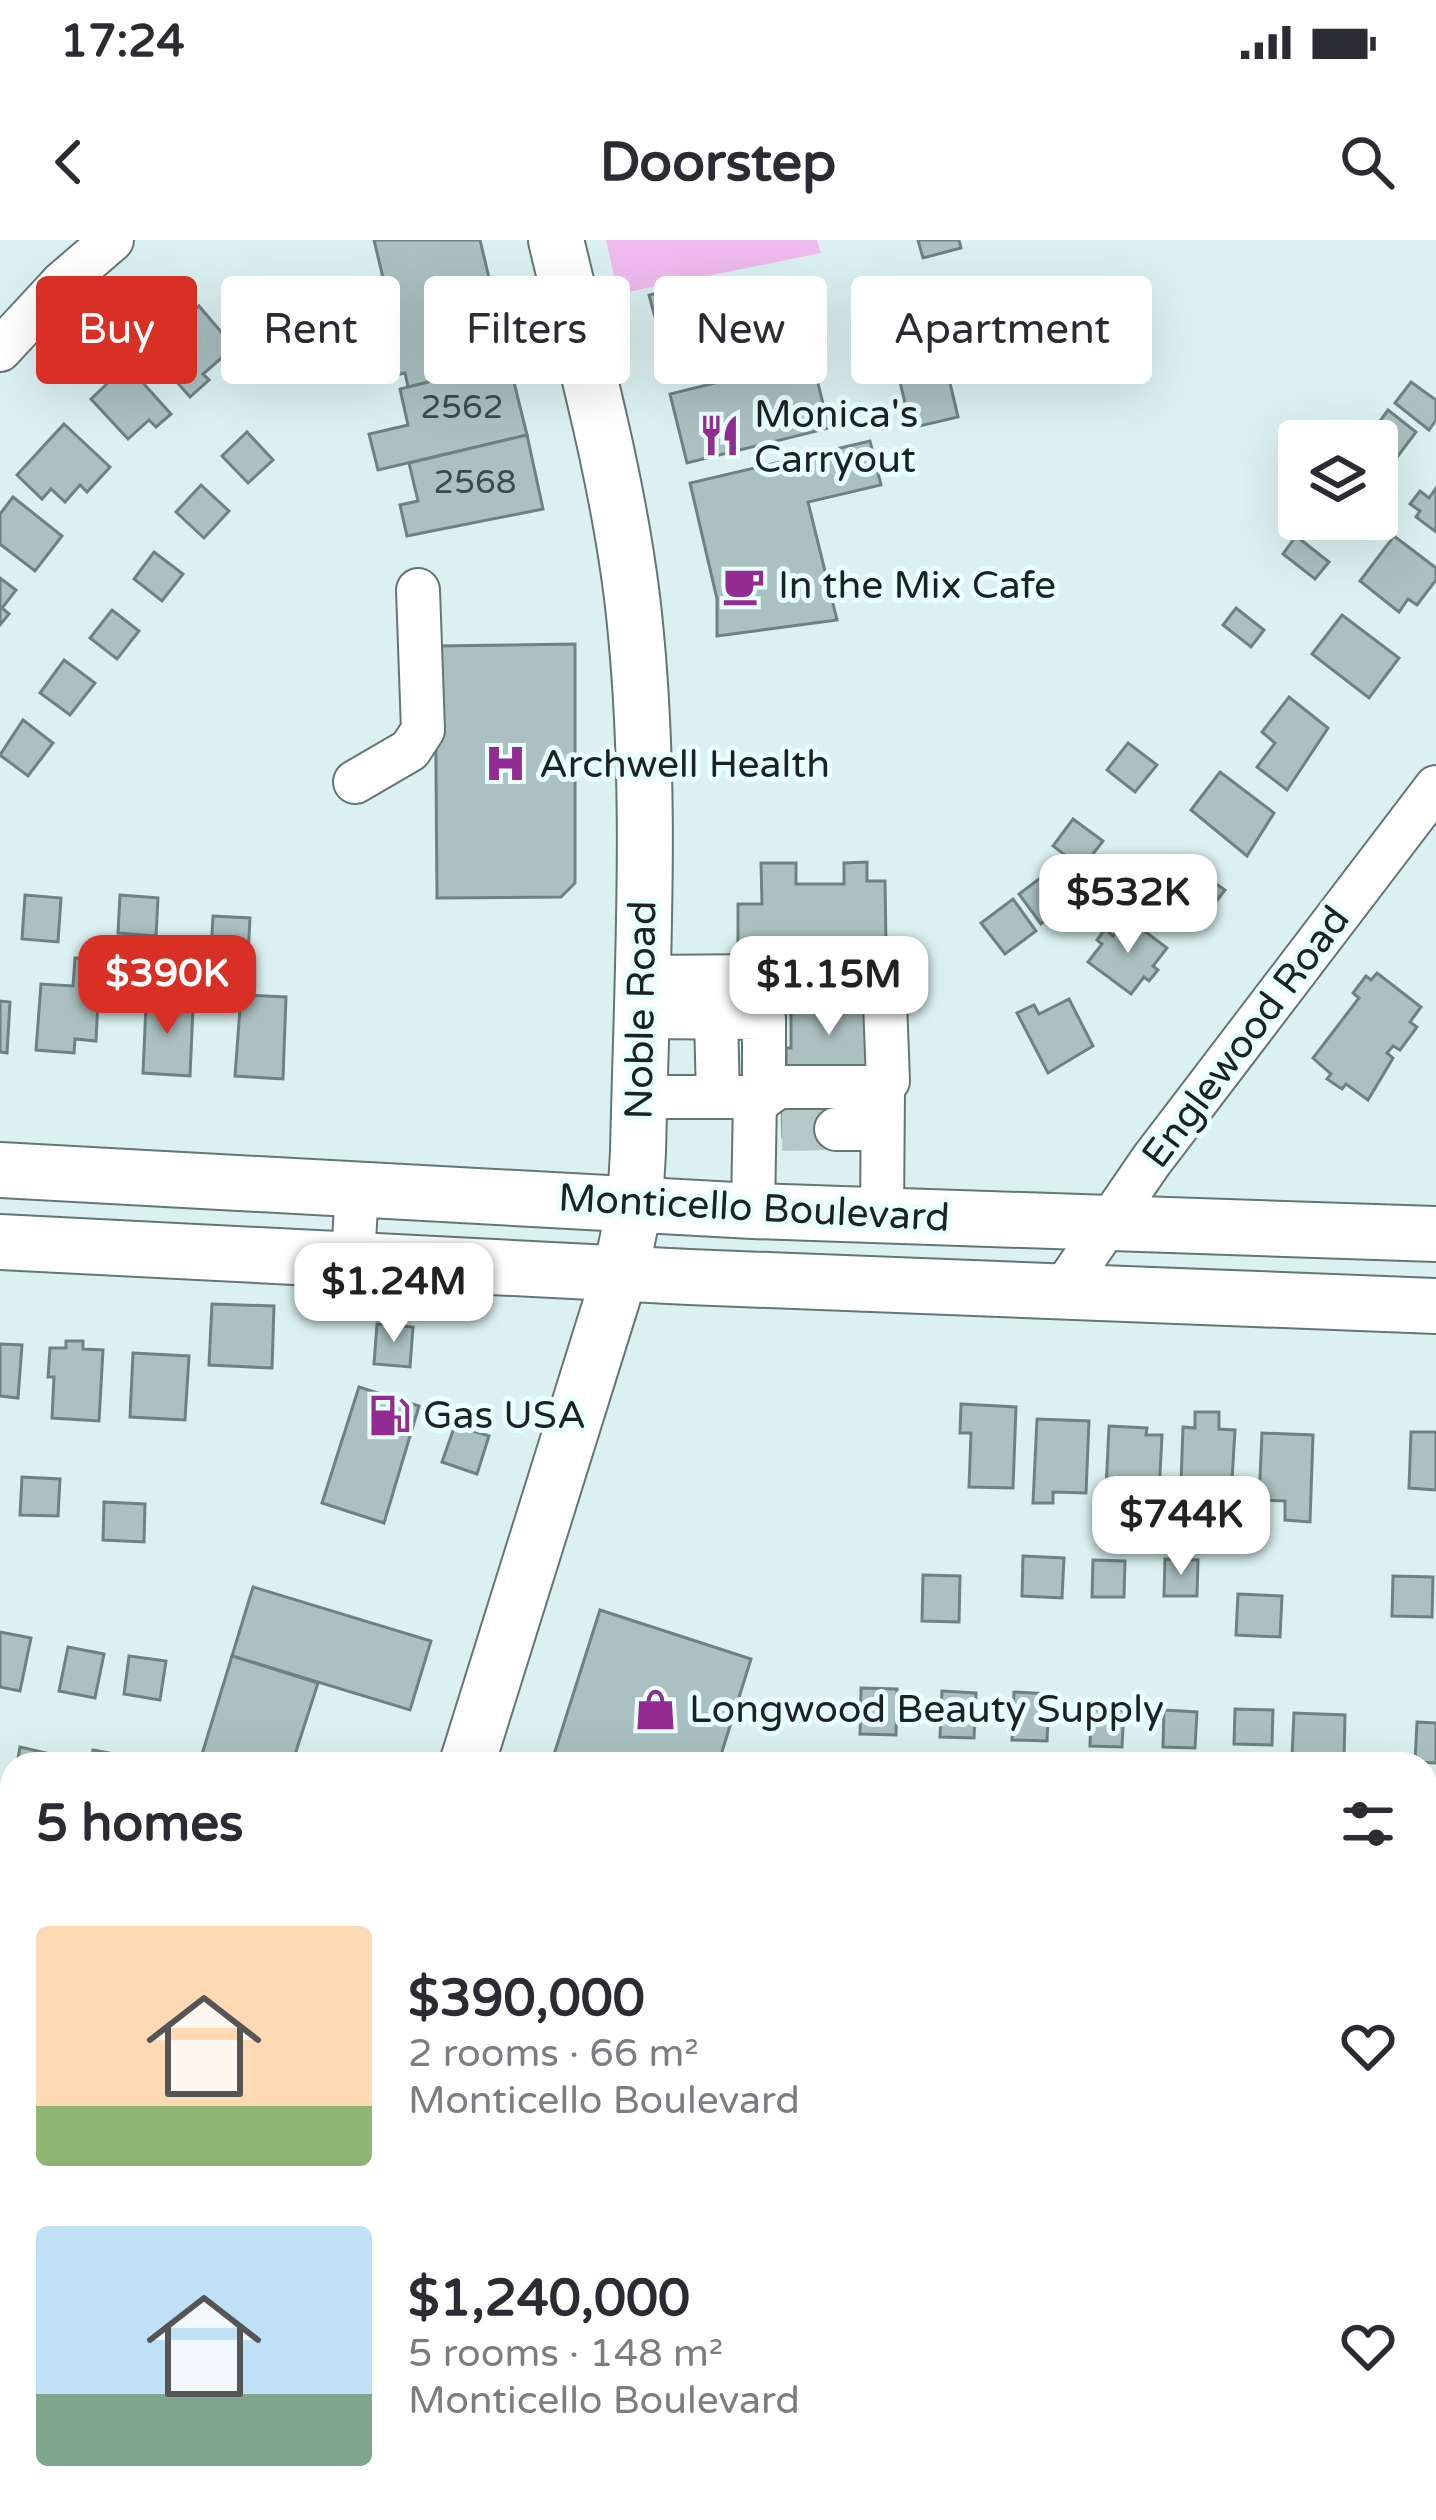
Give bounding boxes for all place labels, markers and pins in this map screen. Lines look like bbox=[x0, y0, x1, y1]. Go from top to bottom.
place label: Monica's Carryout bbox=[754, 391, 918, 483]
restaurant icon: Monica's Carryout bbox=[697, 413, 743, 459]
cafe icon: In the Mix Cafe bbox=[721, 562, 767, 608]
place label: In the Mix Cafe bbox=[778, 562, 1056, 609]
hospital icon: Archwell Health bbox=[482, 741, 528, 787]
place label: Archwell Health bbox=[539, 741, 830, 788]
pin: $532K bbox=[1044, 854, 1212, 956]
pin: $390K bbox=[83, 935, 251, 1037]
pin: $1.15M bbox=[731, 936, 927, 1038]
pin: $1.24M bbox=[296, 1243, 492, 1345]
fuel station icon: Gas USA bbox=[366, 1392, 412, 1438]
place label: Gas USA bbox=[423, 1392, 586, 1439]
pin: $744K bbox=[1097, 1476, 1265, 1578]
shop icon: Longwood Beauty Supply bbox=[632, 1686, 678, 1732]
place label: Longwood Beauty Supply bbox=[689, 1686, 1164, 1733]

